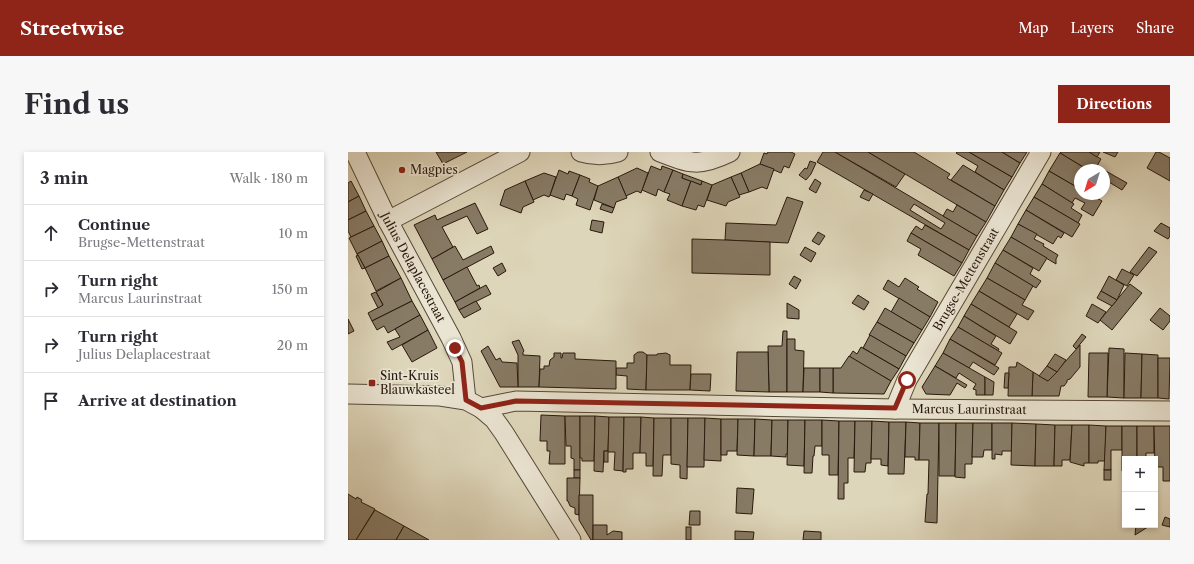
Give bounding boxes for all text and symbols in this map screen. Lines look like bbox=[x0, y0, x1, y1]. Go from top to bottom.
text: Streetwise bbox=[20, 17, 124, 40]
text: Map bbox=[1018, 19, 1048, 37]
text: Layers bbox=[1070, 19, 1114, 37]
text: Share bbox=[1136, 19, 1174, 37]
button: Directions bbox=[1058, 85, 1170, 123]
text: Find us bbox=[24, 87, 129, 121]
place label: Magpies bbox=[410, 162, 458, 177]
north arrow bbox=[1074, 164, 1110, 200]
marker: Magpies bbox=[397, 165, 407, 175]
text: 3 min bbox=[40, 168, 89, 188]
text: Walk · 180 m bbox=[229, 170, 308, 186]
street label: Julius Delaplacestraat bbox=[377, 208, 449, 325]
text: Continue bbox=[78, 215, 150, 234]
icon: ahead bbox=[40, 222, 62, 244]
street label: Brugse-Mettenstraat bbox=[929, 224, 1002, 334]
text: 10 m bbox=[279, 225, 308, 241]
text: Brugse-Mettenstraat bbox=[78, 234, 205, 250]
text: Turn right bbox=[78, 271, 158, 290]
icon: right bbox=[40, 278, 62, 300]
text: 150 m bbox=[272, 281, 308, 297]
text: Marcus Laurinstraat bbox=[78, 290, 202, 306]
text: Turn right bbox=[78, 327, 158, 346]
icon: right bbox=[40, 334, 62, 356]
text: 20 m bbox=[277, 337, 308, 353]
route end bbox=[446, 339, 464, 357]
text: Julius Delaplacestraat bbox=[78, 346, 211, 362]
place label: Sint-Kruis Blauwkasteel bbox=[380, 368, 455, 397]
route start bbox=[898, 371, 916, 389]
marker: Sint-Kruis Blauwkasteel bbox=[367, 378, 377, 388]
icon: arrive bbox=[40, 390, 62, 412]
text: Arrive at destination bbox=[78, 391, 237, 410]
street label: Marcus Laurinstraat bbox=[912, 401, 1027, 417]
map controls bbox=[1122, 456, 1158, 528]
button: + bbox=[1122, 456, 1158, 492]
button: − bbox=[1122, 492, 1158, 528]

